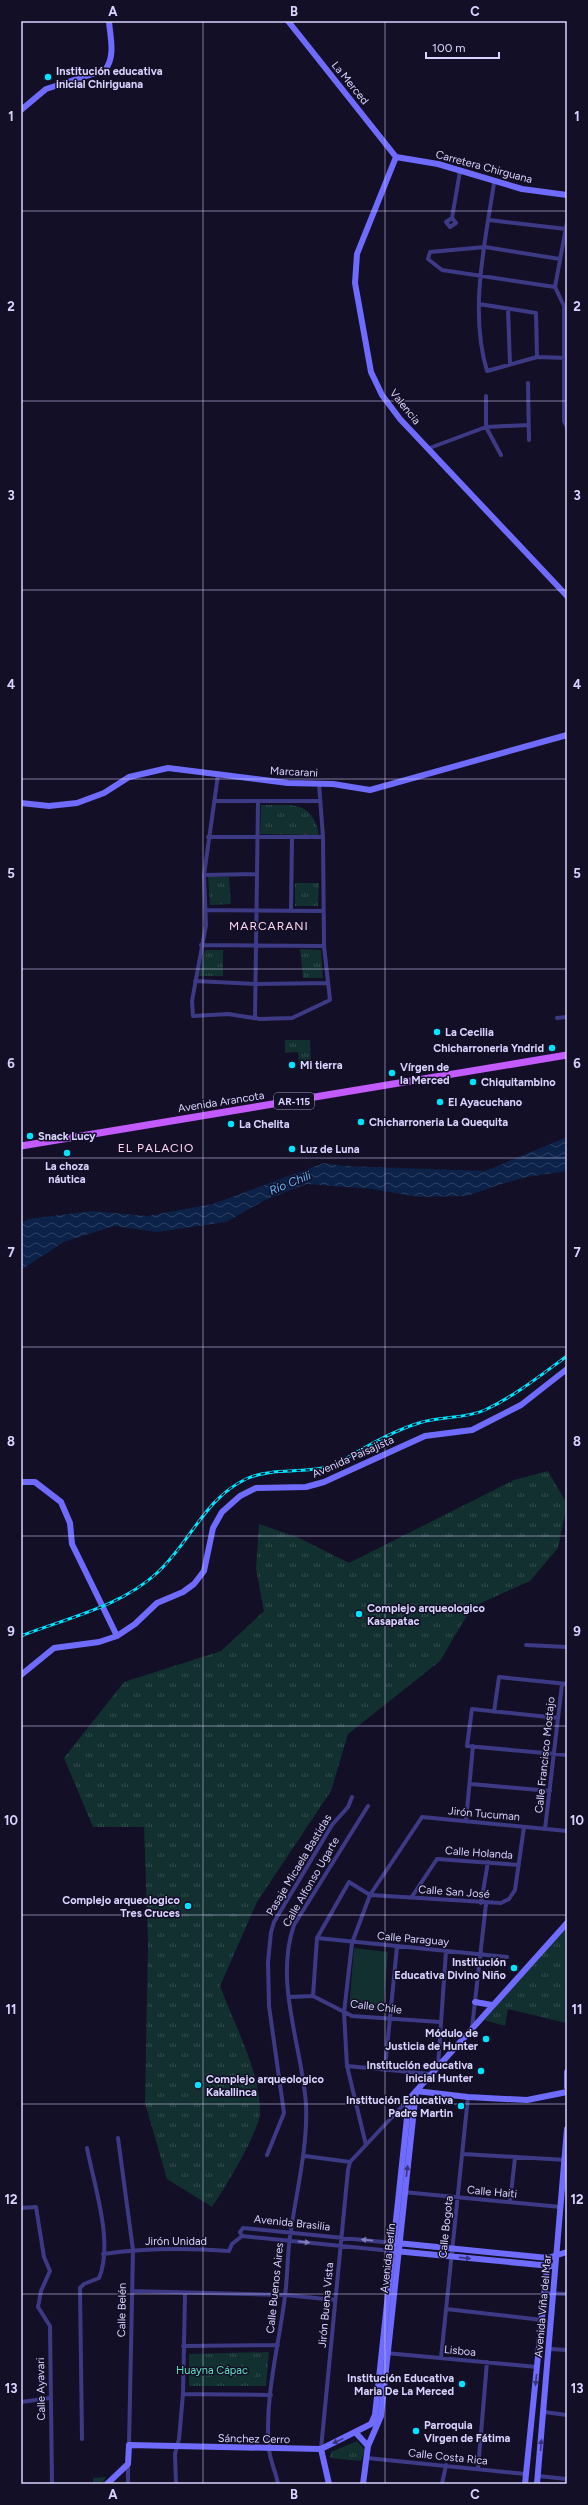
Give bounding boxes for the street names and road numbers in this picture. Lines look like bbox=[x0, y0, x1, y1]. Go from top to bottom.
street label: La Merced bbox=[329, 59, 371, 107]
street label: Carretera Chirguana bbox=[434, 148, 534, 186]
street label: Valencia bbox=[387, 387, 423, 427]
street label: Marcarani bbox=[270, 764, 318, 780]
street label: Avenida Arancota bbox=[177, 1089, 265, 1115]
road number: AR-115 bbox=[274, 1093, 314, 1109]
street label: Avenida Paisajista bbox=[310, 1433, 396, 1481]
street label: Calle Francisco Mostajo bbox=[532, 1696, 558, 1814]
street label: Jirón Tucuman bbox=[448, 1804, 520, 1824]
street label: Pasaje Micaela Bastidas bbox=[264, 1812, 334, 1918]
street label: Calle Alfonso Ugarte bbox=[280, 1835, 342, 1929]
street label: Calle Holanda bbox=[445, 1844, 513, 1862]
street label: Calle San José bbox=[418, 1883, 490, 1901]
street label: Calle Paraguay bbox=[376, 1929, 450, 1949]
street label: Calle Chile bbox=[349, 1997, 403, 2017]
street label: Calle Haiti bbox=[466, 2183, 518, 2201]
street label: Calle Bogota bbox=[436, 2195, 456, 2259]
street label: Avenida Brasilia bbox=[253, 2213, 331, 2233]
street label: Avenida Berlín bbox=[378, 2223, 398, 2293]
street label: Jirón Unidad bbox=[145, 2235, 207, 2248]
street label: Calle Buenos Aires bbox=[264, 2242, 286, 2334]
street label: Avenida Viña del Mar bbox=[532, 2254, 554, 2358]
street label: Jirón Buena Vista bbox=[316, 2262, 336, 2348]
street label: Calle Belén bbox=[115, 2283, 129, 2337]
street label: Lisboa bbox=[444, 2343, 476, 2359]
street label: Calle Ayavari bbox=[34, 2357, 48, 2421]
street label: Sánchez Cerro bbox=[218, 2432, 290, 2446]
street label: Calle Costa Rica bbox=[408, 2446, 488, 2468]

